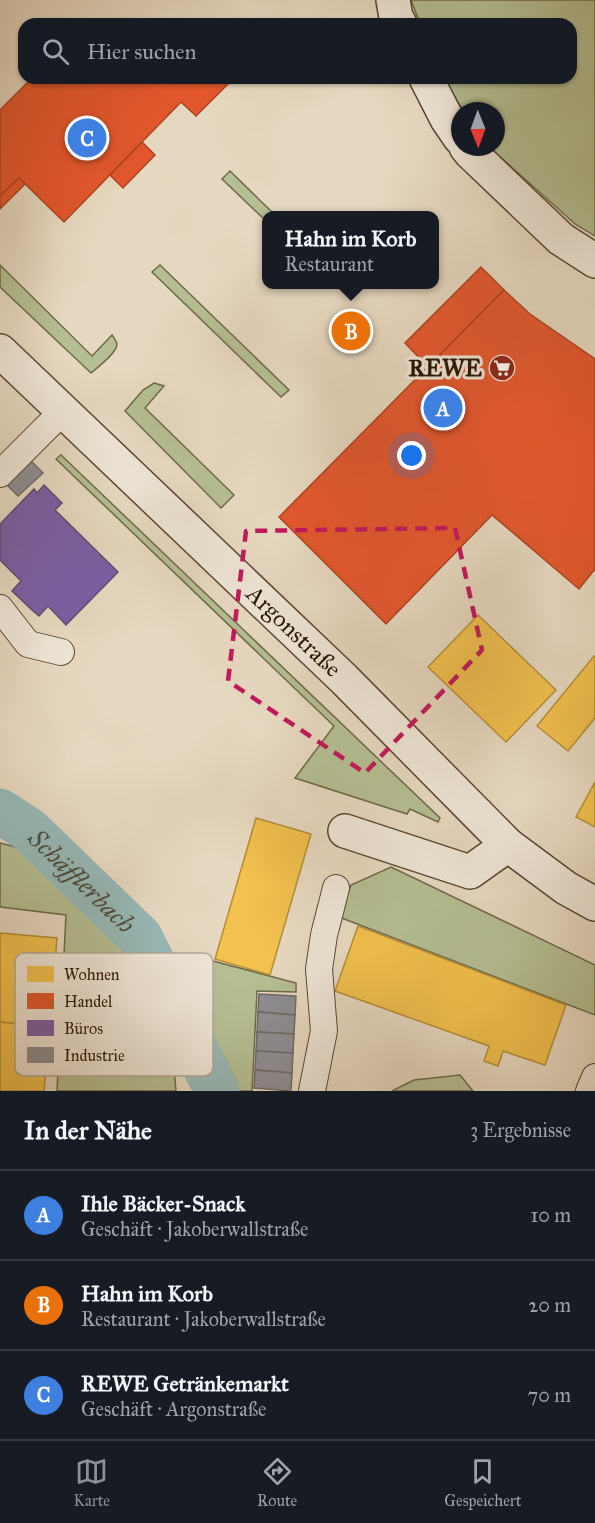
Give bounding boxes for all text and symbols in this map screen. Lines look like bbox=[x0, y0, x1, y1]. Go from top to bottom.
search box bbox=[18, 18, 577, 84]
icon: search bbox=[39, 35, 72, 68]
text: Hier suchen bbox=[87, 38, 196, 65]
north arrow bbox=[451, 102, 505, 156]
pin: C bbox=[68, 116, 106, 160]
popup bbox=[262, 211, 439, 289]
text: Hahn im Korb bbox=[285, 225, 416, 252]
text: Restaurant bbox=[285, 252, 374, 276]
pin: B bbox=[332, 308, 370, 354]
place label: REWE bbox=[408, 353, 482, 383]
supermarket icon: REWE bbox=[487, 353, 517, 383]
pin: A bbox=[424, 386, 462, 430]
your location bbox=[397, 441, 426, 470]
street label: Argonstraße bbox=[239, 578, 348, 684]
water label: Schäfflerbach bbox=[21, 821, 142, 940]
legend bbox=[15, 953, 213, 1076]
text: Wohnen bbox=[64, 965, 120, 984]
text: Handel bbox=[64, 992, 113, 1011]
text: Büros bbox=[64, 1019, 103, 1038]
text: Industrie bbox=[64, 1046, 125, 1065]
text: In der Nähe bbox=[24, 1114, 152, 1146]
text: 3 Ergebnisse bbox=[470, 1118, 571, 1142]
text: Ihle Bäcker-Snack bbox=[81, 1190, 245, 1217]
text: A bbox=[37, 1203, 50, 1227]
text: 10 m bbox=[530, 1203, 571, 1227]
text: Geschäft · Jakoberwallstraße bbox=[81, 1217, 308, 1241]
text: Hahn im Korb bbox=[81, 1280, 213, 1307]
text: B bbox=[37, 1293, 50, 1317]
text: 20 m bbox=[528, 1293, 571, 1317]
text: Restaurant · Jakoberwallstraße bbox=[81, 1307, 326, 1331]
text: REWE Getränkemarkt bbox=[81, 1370, 289, 1397]
text: C bbox=[37, 1383, 50, 1407]
text: 70 m bbox=[528, 1383, 571, 1407]
text: Geschäft · Argonstraße bbox=[81, 1397, 266, 1421]
tab: Karte bbox=[74, 1455, 110, 1510]
tab: Route bbox=[257, 1455, 297, 1510]
tab: Gespeichert bbox=[444, 1455, 521, 1510]

